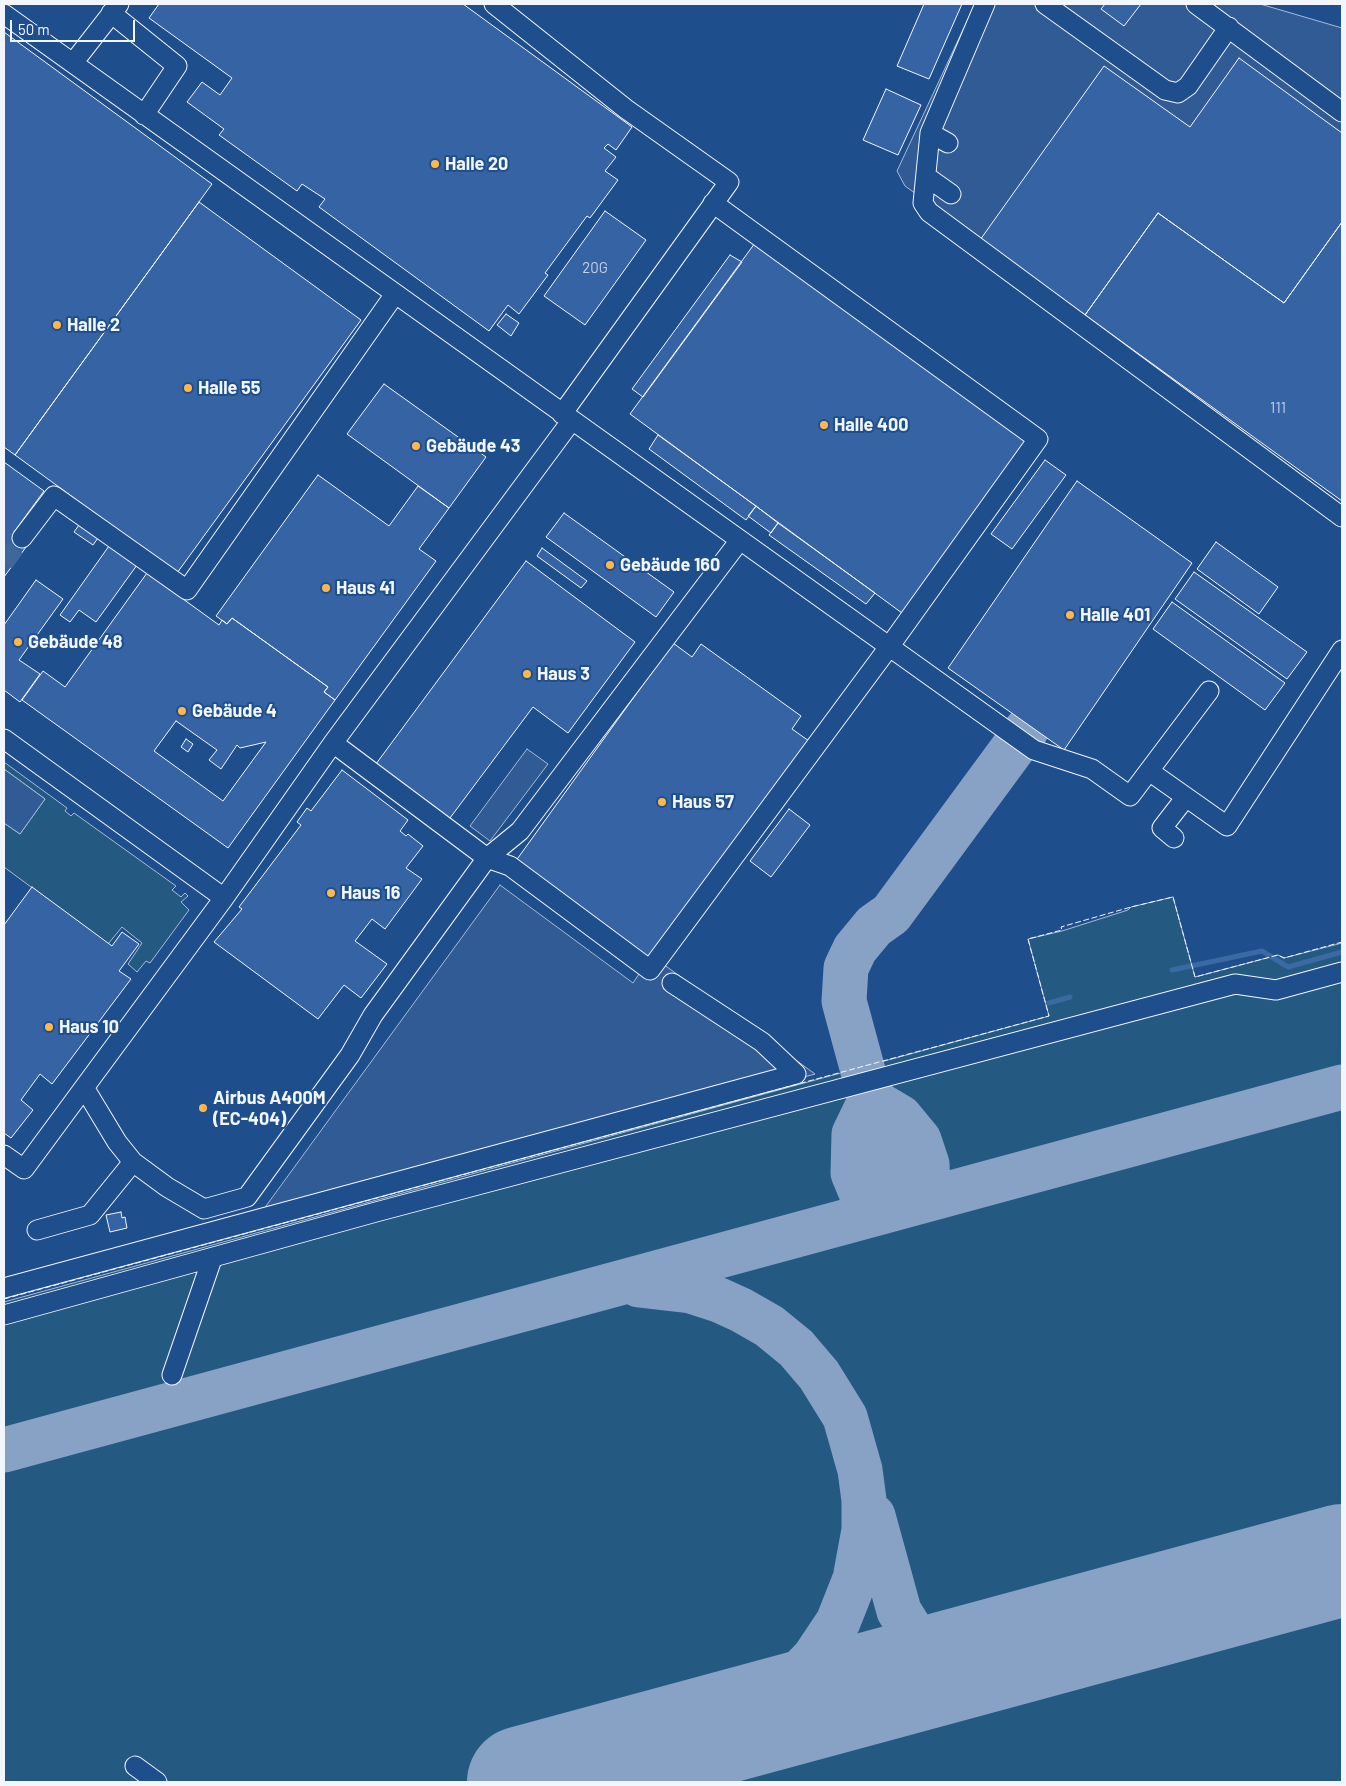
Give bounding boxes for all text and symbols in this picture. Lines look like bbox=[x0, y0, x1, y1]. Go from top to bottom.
scale bar bbox=[12, 10, 138, 42]
text: 50 m bbox=[18, 20, 50, 38]
place label: Halle 20 bbox=[445, 153, 508, 175]
marker: Halle 20 bbox=[429, 158, 441, 170]
house number: 20G bbox=[582, 259, 608, 277]
place label: Halle 2 bbox=[67, 314, 120, 336]
marker: Halle 2 bbox=[51, 319, 63, 331]
place label: Halle 55 bbox=[198, 377, 260, 399]
marker: Halle 55 bbox=[182, 382, 194, 394]
house number: 111 bbox=[1270, 399, 1286, 417]
place label: Halle 400 bbox=[834, 414, 908, 436]
marker: Halle 400 bbox=[818, 419, 830, 431]
place label: Gebäude 43 bbox=[426, 435, 521, 457]
marker: Gebäude 43 bbox=[410, 440, 422, 452]
place label: Gebäude 160 bbox=[620, 554, 720, 576]
marker: Gebäude 160 bbox=[604, 559, 616, 571]
place label: Haus 41 bbox=[336, 577, 395, 599]
marker: Haus 41 bbox=[320, 582, 332, 594]
place label: Halle 401 bbox=[1080, 604, 1150, 626]
marker: Halle 401 bbox=[1064, 609, 1076, 621]
place label: Gebäude 48 bbox=[28, 631, 123, 653]
marker: Gebäude 48 bbox=[12, 636, 24, 648]
place label: Haus 3 bbox=[537, 663, 590, 685]
marker: Haus 3 bbox=[521, 668, 533, 680]
place label: Gebäude 4 bbox=[192, 700, 277, 722]
marker: Gebäude 4 bbox=[176, 705, 188, 717]
place label: Haus 57 bbox=[672, 791, 734, 813]
marker: Haus 57 bbox=[656, 796, 668, 808]
place label: Haus 16 bbox=[341, 882, 400, 904]
marker: Haus 16 bbox=[325, 887, 337, 899]
place label: Haus 10 bbox=[59, 1016, 119, 1038]
marker: Haus 10 bbox=[43, 1021, 55, 1033]
place label: Airbus A400M (EC-404) bbox=[213, 1087, 326, 1130]
marker: Airbus A400M (EC-404) bbox=[197, 1102, 209, 1114]

